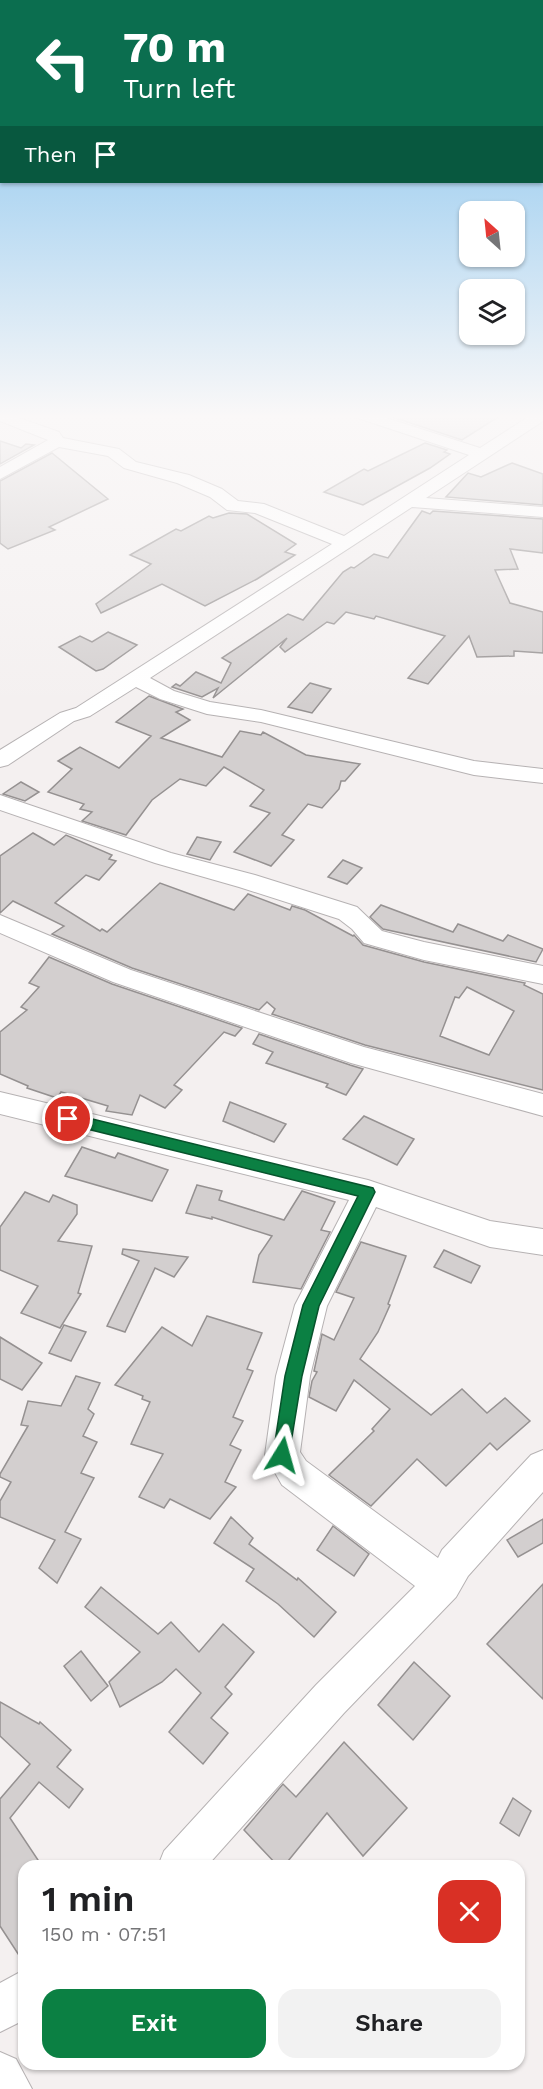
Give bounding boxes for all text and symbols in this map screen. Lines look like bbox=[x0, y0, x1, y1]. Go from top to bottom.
text: 70 m bbox=[123, 23, 226, 72]
icon: left bbox=[24, 24, 102, 102]
text: Turn left bbox=[123, 73, 235, 105]
icon: arrive bbox=[89, 138, 122, 171]
text: Then bbox=[24, 142, 77, 167]
north arrow bbox=[459, 201, 525, 267]
map controls bbox=[459, 201, 525, 345]
button: layers bbox=[459, 279, 525, 345]
pin bbox=[42, 1093, 93, 1144]
icon: arrive bbox=[51, 1102, 84, 1135]
position arrow bbox=[250, 1423, 314, 1487]
text: 1 min bbox=[42, 1878, 134, 1920]
button: close bbox=[438, 1880, 501, 1943]
text: 150 m · 07:51 bbox=[42, 1922, 167, 1946]
button: Exit bbox=[42, 1989, 266, 2058]
button: Share bbox=[278, 1989, 501, 2058]

